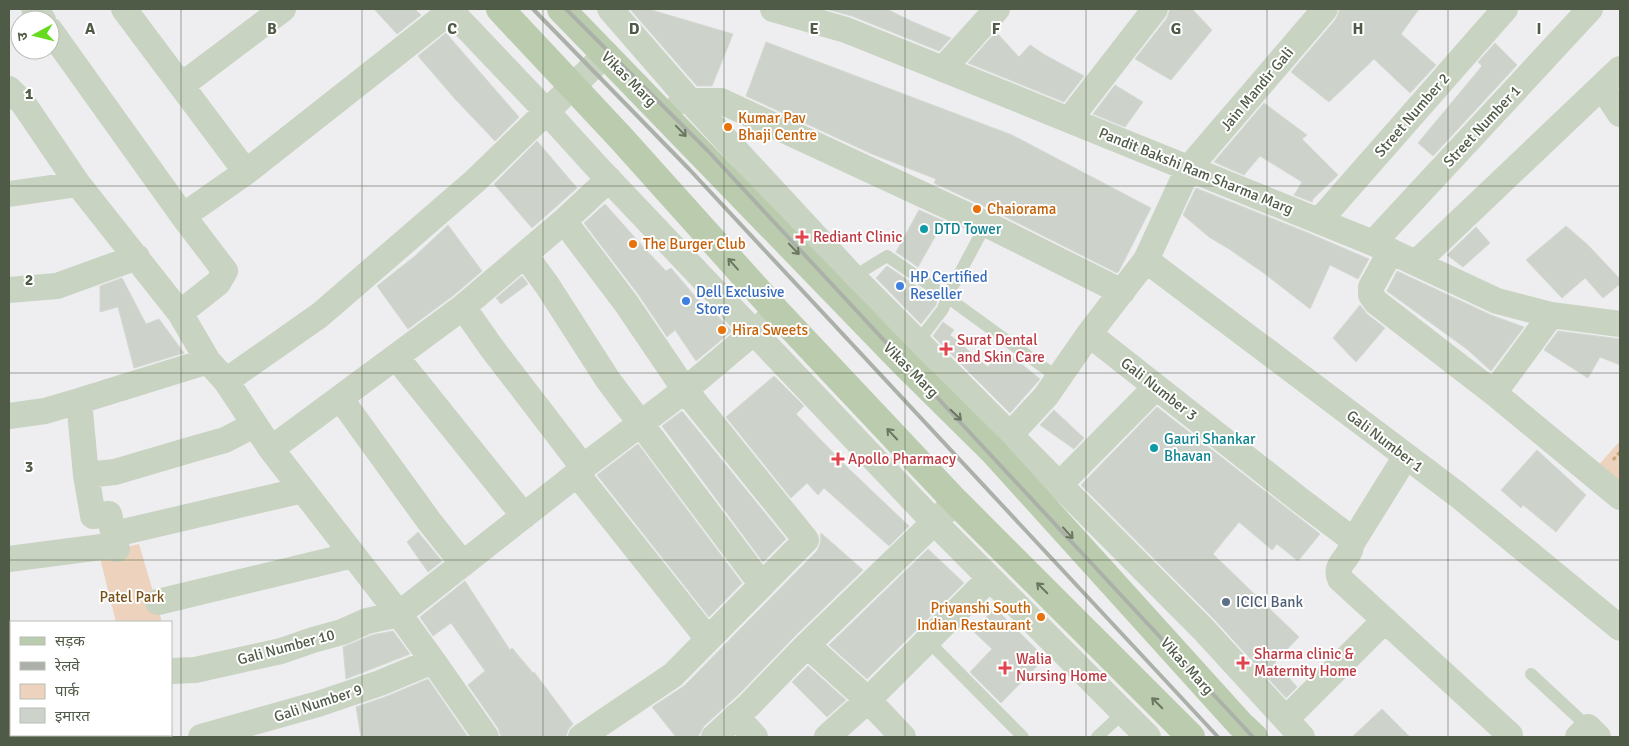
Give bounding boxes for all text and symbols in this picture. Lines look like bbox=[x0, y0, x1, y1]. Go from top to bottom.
north arrow bbox=[10, 10, 60, 60]
text: A bbox=[85, 19, 96, 39]
text: B bbox=[267, 19, 277, 39]
text: C bbox=[447, 19, 457, 39]
text: D bbox=[629, 19, 640, 39]
text: E bbox=[809, 19, 819, 39]
text: F bbox=[992, 19, 1001, 39]
text: G bbox=[1171, 19, 1181, 39]
text: H bbox=[1353, 19, 1363, 39]
text: I bbox=[1536, 19, 1542, 39]
text: उ bbox=[14, 31, 32, 42]
street label: Jain Mandir Gali bbox=[1217, 43, 1297, 135]
street label: Vikas Marg bbox=[598, 48, 660, 110]
street label: Street Number 2 bbox=[1371, 69, 1453, 161]
street label: Street Number 1 bbox=[1440, 81, 1524, 171]
text: 1 bbox=[25, 84, 34, 104]
place label: Kumar Pav Bhaji Centre bbox=[738, 109, 817, 144]
marker: Kumar Pav Bhaji Centre bbox=[722, 121, 734, 133]
street label: Pandit Bakshi Ram Sharma Marg bbox=[1096, 124, 1296, 218]
one-way arrow bbox=[675, 125, 687, 138]
place label: Chaiorama bbox=[987, 200, 1056, 218]
marker: Chaiorama bbox=[971, 203, 983, 215]
place label: DTD Tower bbox=[934, 220, 1002, 238]
marker: DTD Tower bbox=[918, 223, 930, 235]
place label: Rediant Clinic bbox=[813, 228, 902, 246]
marker: Rediant Clinic bbox=[795, 230, 809, 244]
place label: The Burger Club bbox=[643, 235, 746, 253]
marker: The Burger Club bbox=[627, 238, 639, 250]
one-way arrow bbox=[787, 242, 799, 254]
one-way arrow bbox=[728, 257, 739, 270]
place label: HP Certified Reseller bbox=[910, 268, 988, 303]
text: 2 bbox=[25, 270, 33, 290]
marker: HP Certified Reseller bbox=[894, 280, 906, 292]
place label: Dell Exclusive Store bbox=[696, 283, 784, 318]
marker: Dell Exclusive Store bbox=[680, 295, 692, 307]
place label: Hira Sweets bbox=[732, 321, 808, 339]
marker: Hira Sweets bbox=[716, 324, 728, 336]
place label: Surat Dental and Skin Care bbox=[957, 331, 1045, 366]
street label: Vikas Marg bbox=[880, 339, 942, 401]
marker: Surat Dental and Skin Care bbox=[939, 342, 953, 356]
street label: Gali Number 3 bbox=[1117, 354, 1201, 424]
street label: Gali Number 1 bbox=[1343, 406, 1427, 476]
one-way arrow bbox=[950, 408, 962, 420]
one-way arrow bbox=[886, 427, 898, 440]
place label: Gauri Shankar Bhavan bbox=[1164, 430, 1256, 465]
marker: Gauri Shankar Bhavan bbox=[1148, 442, 1160, 454]
place label: Apollo Pharmacy bbox=[848, 450, 956, 468]
marker: Apollo Pharmacy bbox=[832, 453, 844, 465]
text: 3 bbox=[25, 457, 33, 477]
one-way arrow bbox=[1062, 526, 1073, 539]
one-way arrow bbox=[1036, 581, 1048, 594]
park label: Patel Park bbox=[100, 588, 165, 606]
place label: ICICI Bank bbox=[1236, 593, 1303, 611]
marker: ICICI Bank bbox=[1220, 596, 1232, 608]
place label: Priyanshi South Indian Restaurant bbox=[917, 599, 1031, 634]
marker: Priyanshi South Indian Restaurant bbox=[1035, 611, 1047, 623]
legend bbox=[10, 621, 172, 736]
street label: Gali Number 10 bbox=[235, 625, 337, 669]
text: सड़क bbox=[55, 632, 85, 650]
street label: Vikas Marg bbox=[1157, 634, 1217, 698]
place label: Sharma clinic & Maternity Home bbox=[1254, 645, 1357, 680]
place label: Walia Nursing Home bbox=[1016, 650, 1107, 685]
marker: Sharma clinic & Maternity Home bbox=[1236, 656, 1250, 670]
text: रेलवे bbox=[54, 657, 80, 675]
marker: Walia Nursing Home bbox=[998, 661, 1012, 675]
street label: Gali Number 9 bbox=[272, 680, 364, 726]
text: पार्क bbox=[55, 682, 79, 700]
one-way arrow bbox=[1150, 697, 1163, 709]
text: इमारत bbox=[55, 707, 90, 725]

